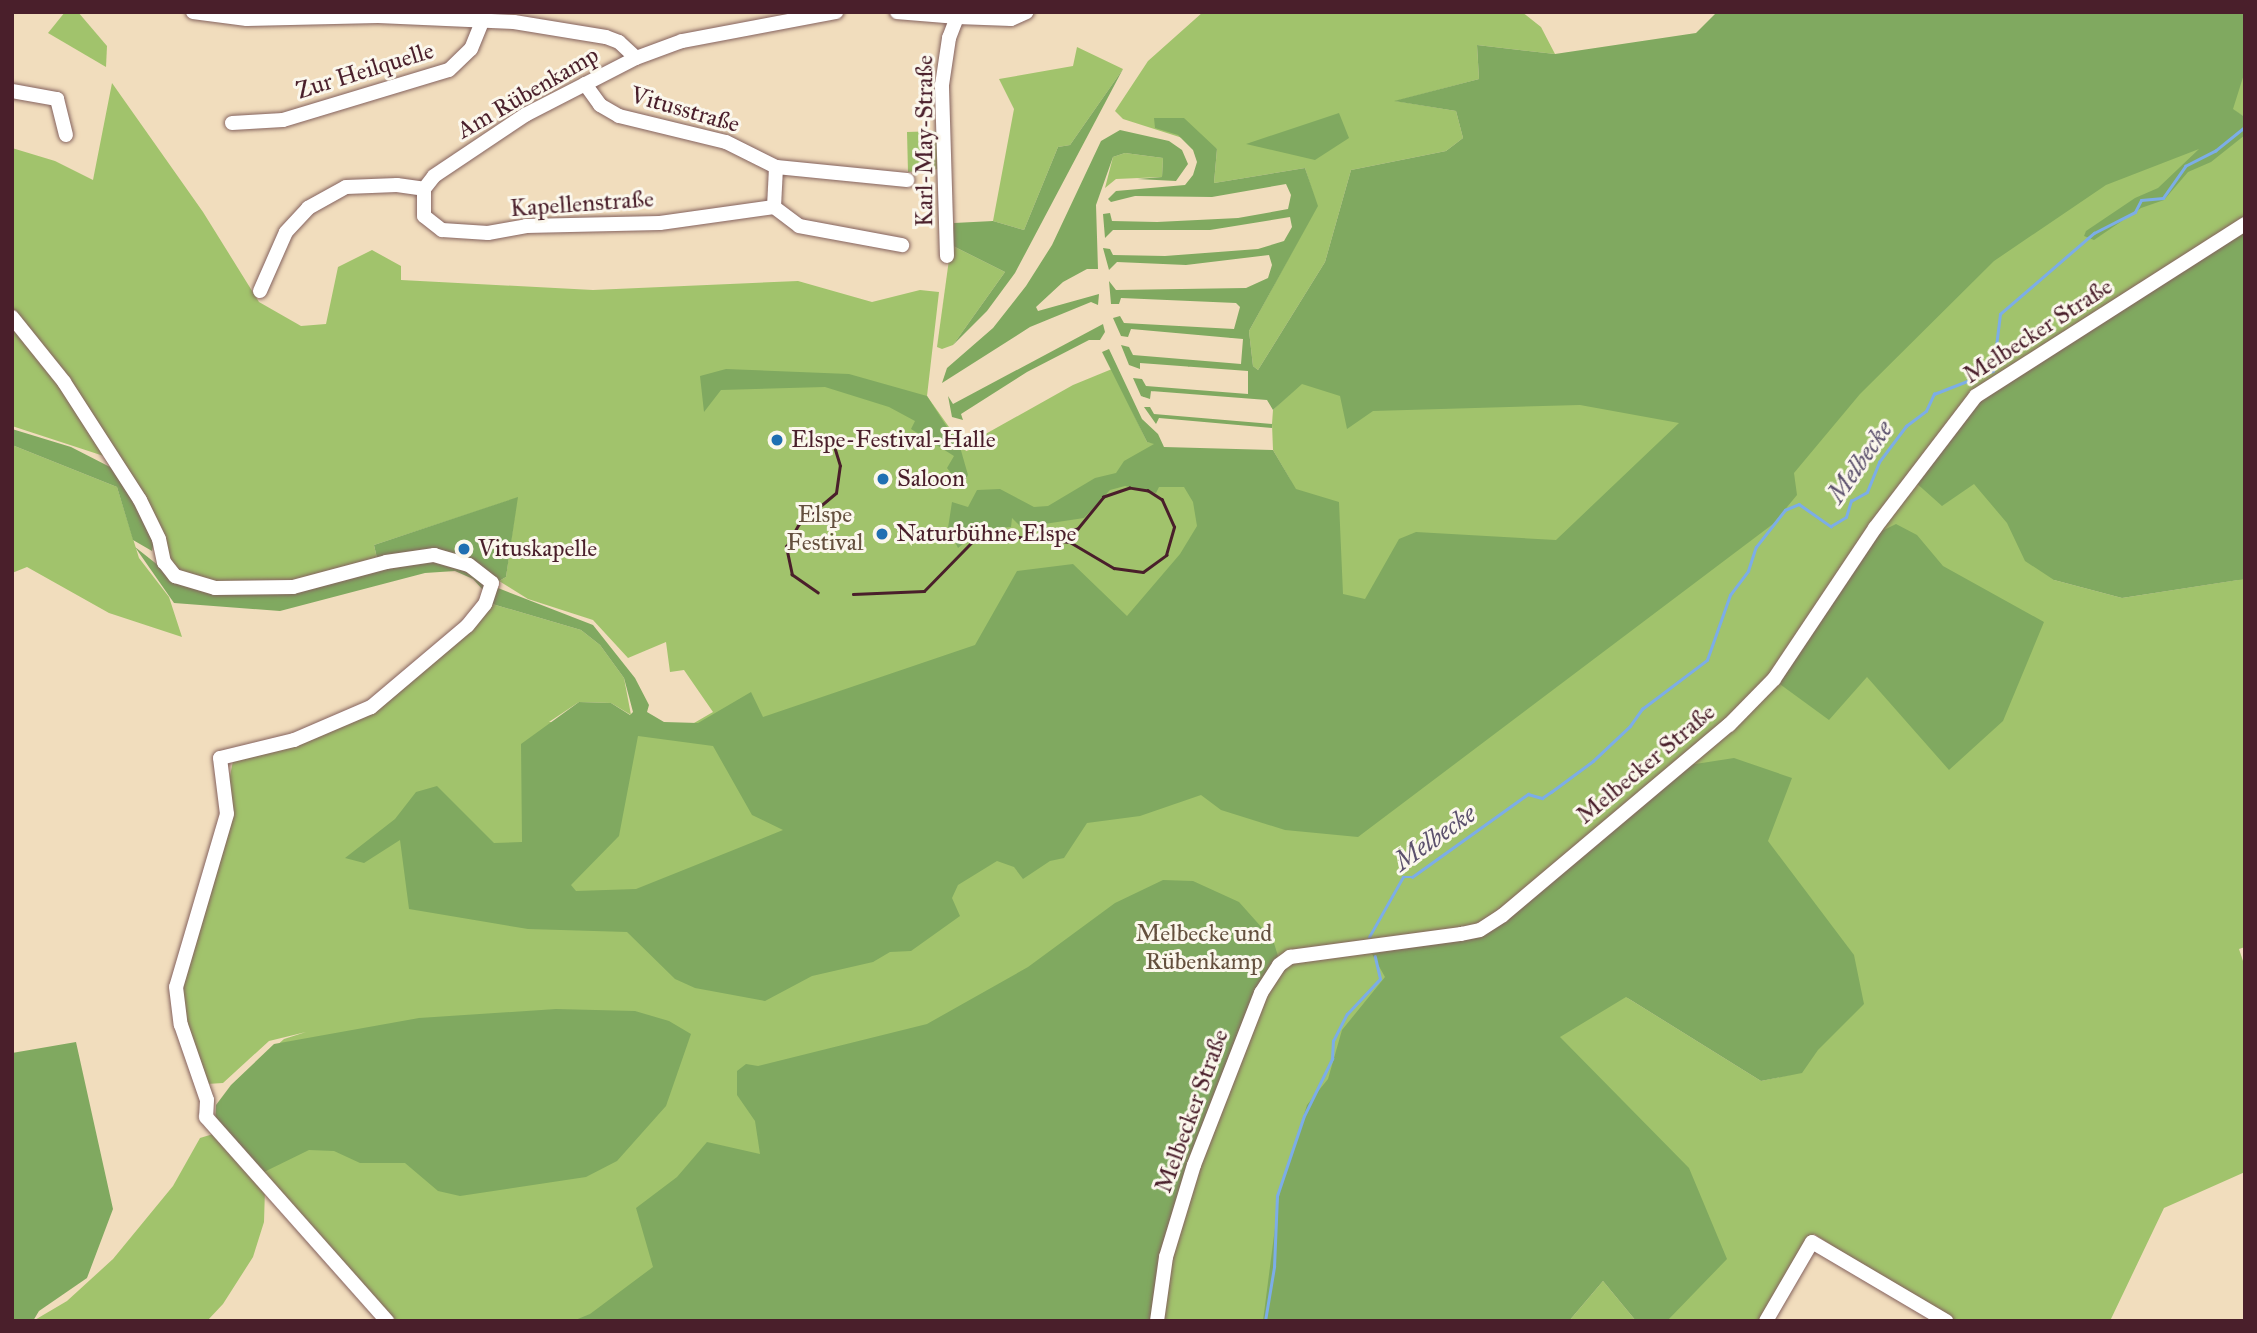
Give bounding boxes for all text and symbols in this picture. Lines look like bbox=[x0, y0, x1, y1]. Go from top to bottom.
street label: Zur Heilquelle bbox=[293, 36, 437, 106]
street label: Am Rübenkamp bbox=[452, 41, 604, 145]
street label: Karl-May-Straße bbox=[911, 55, 939, 227]
street label: Vitusstraße bbox=[627, 81, 743, 139]
street label: Kapellenstraße bbox=[509, 185, 655, 223]
street label: Melbecker Straße bbox=[1958, 272, 2118, 390]
water label: Melbecke bbox=[1821, 415, 1899, 509]
place label: Elspe-Festival-Halle bbox=[791, 426, 996, 454]
marker: Elspe-Festival-Halle bbox=[769, 432, 785, 448]
place label: Saloon bbox=[897, 465, 965, 493]
marker: Saloon bbox=[875, 471, 891, 487]
park label: Elspe Festival bbox=[787, 501, 863, 557]
place label: Naturbühne Elspe bbox=[896, 520, 1077, 548]
marker: Naturbühne Elspe bbox=[874, 526, 890, 542]
place label: Vituskapelle bbox=[478, 535, 597, 563]
marker: Vituskapelle bbox=[456, 541, 472, 557]
street label: Melbecker Straße bbox=[1571, 698, 1721, 830]
water label: Melbecke bbox=[1388, 799, 1482, 877]
park label: Melbecke und Rübenkamp bbox=[1136, 920, 1272, 976]
street label: Melbecker Straße bbox=[1149, 1025, 1235, 1197]

